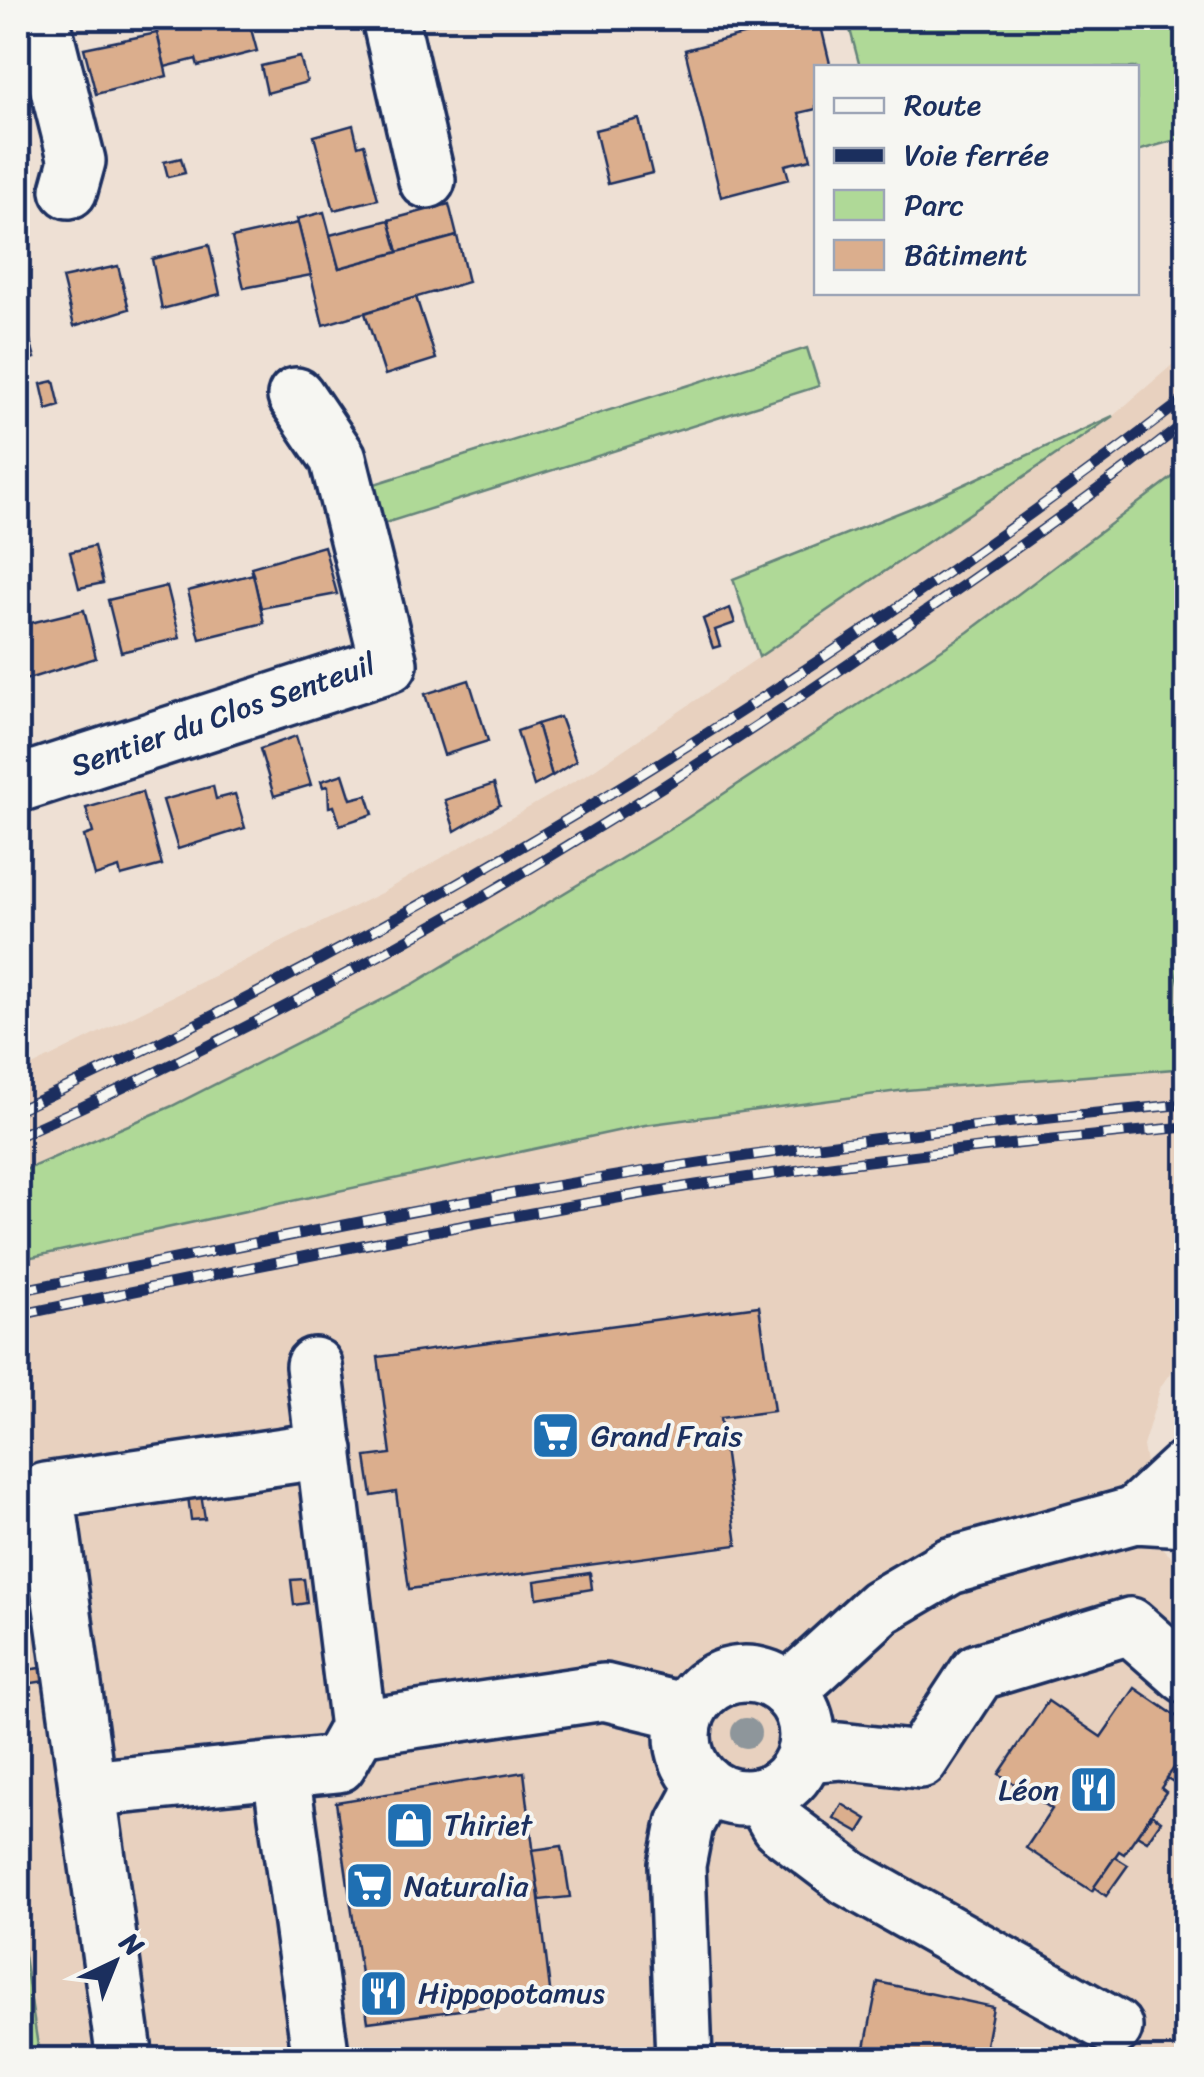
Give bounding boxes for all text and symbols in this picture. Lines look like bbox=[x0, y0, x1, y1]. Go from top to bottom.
legend bbox=[814, 65, 1139, 295]
text: Route bbox=[904, 78, 981, 132]
text: Voie ferrée bbox=[904, 128, 1049, 182]
text: Parc bbox=[904, 178, 965, 232]
text: Bâtiment bbox=[904, 228, 1027, 282]
street label: Sentier du Clos Senteuil bbox=[63, 637, 383, 793]
place label: Grand Frais bbox=[591, 1409, 743, 1463]
supermarket icon: Grand Frais bbox=[530, 1410, 582, 1462]
place label: Léon bbox=[998, 1763, 1059, 1817]
restaurant icon: Léon bbox=[1068, 1764, 1120, 1816]
place label: Thiriet bbox=[444, 1798, 534, 1852]
shop icon: Thiriet bbox=[383, 1799, 435, 1851]
place label: Naturalia bbox=[404, 1859, 529, 1913]
supermarket icon: Naturalia bbox=[343, 1860, 395, 1912]
north arrow bbox=[65, 1912, 165, 2012]
text: N bbox=[107, 1919, 156, 1969]
place label: Hippopotamus bbox=[418, 1966, 605, 2020]
restaurant icon: Hippopotamus bbox=[357, 1967, 409, 2019]

